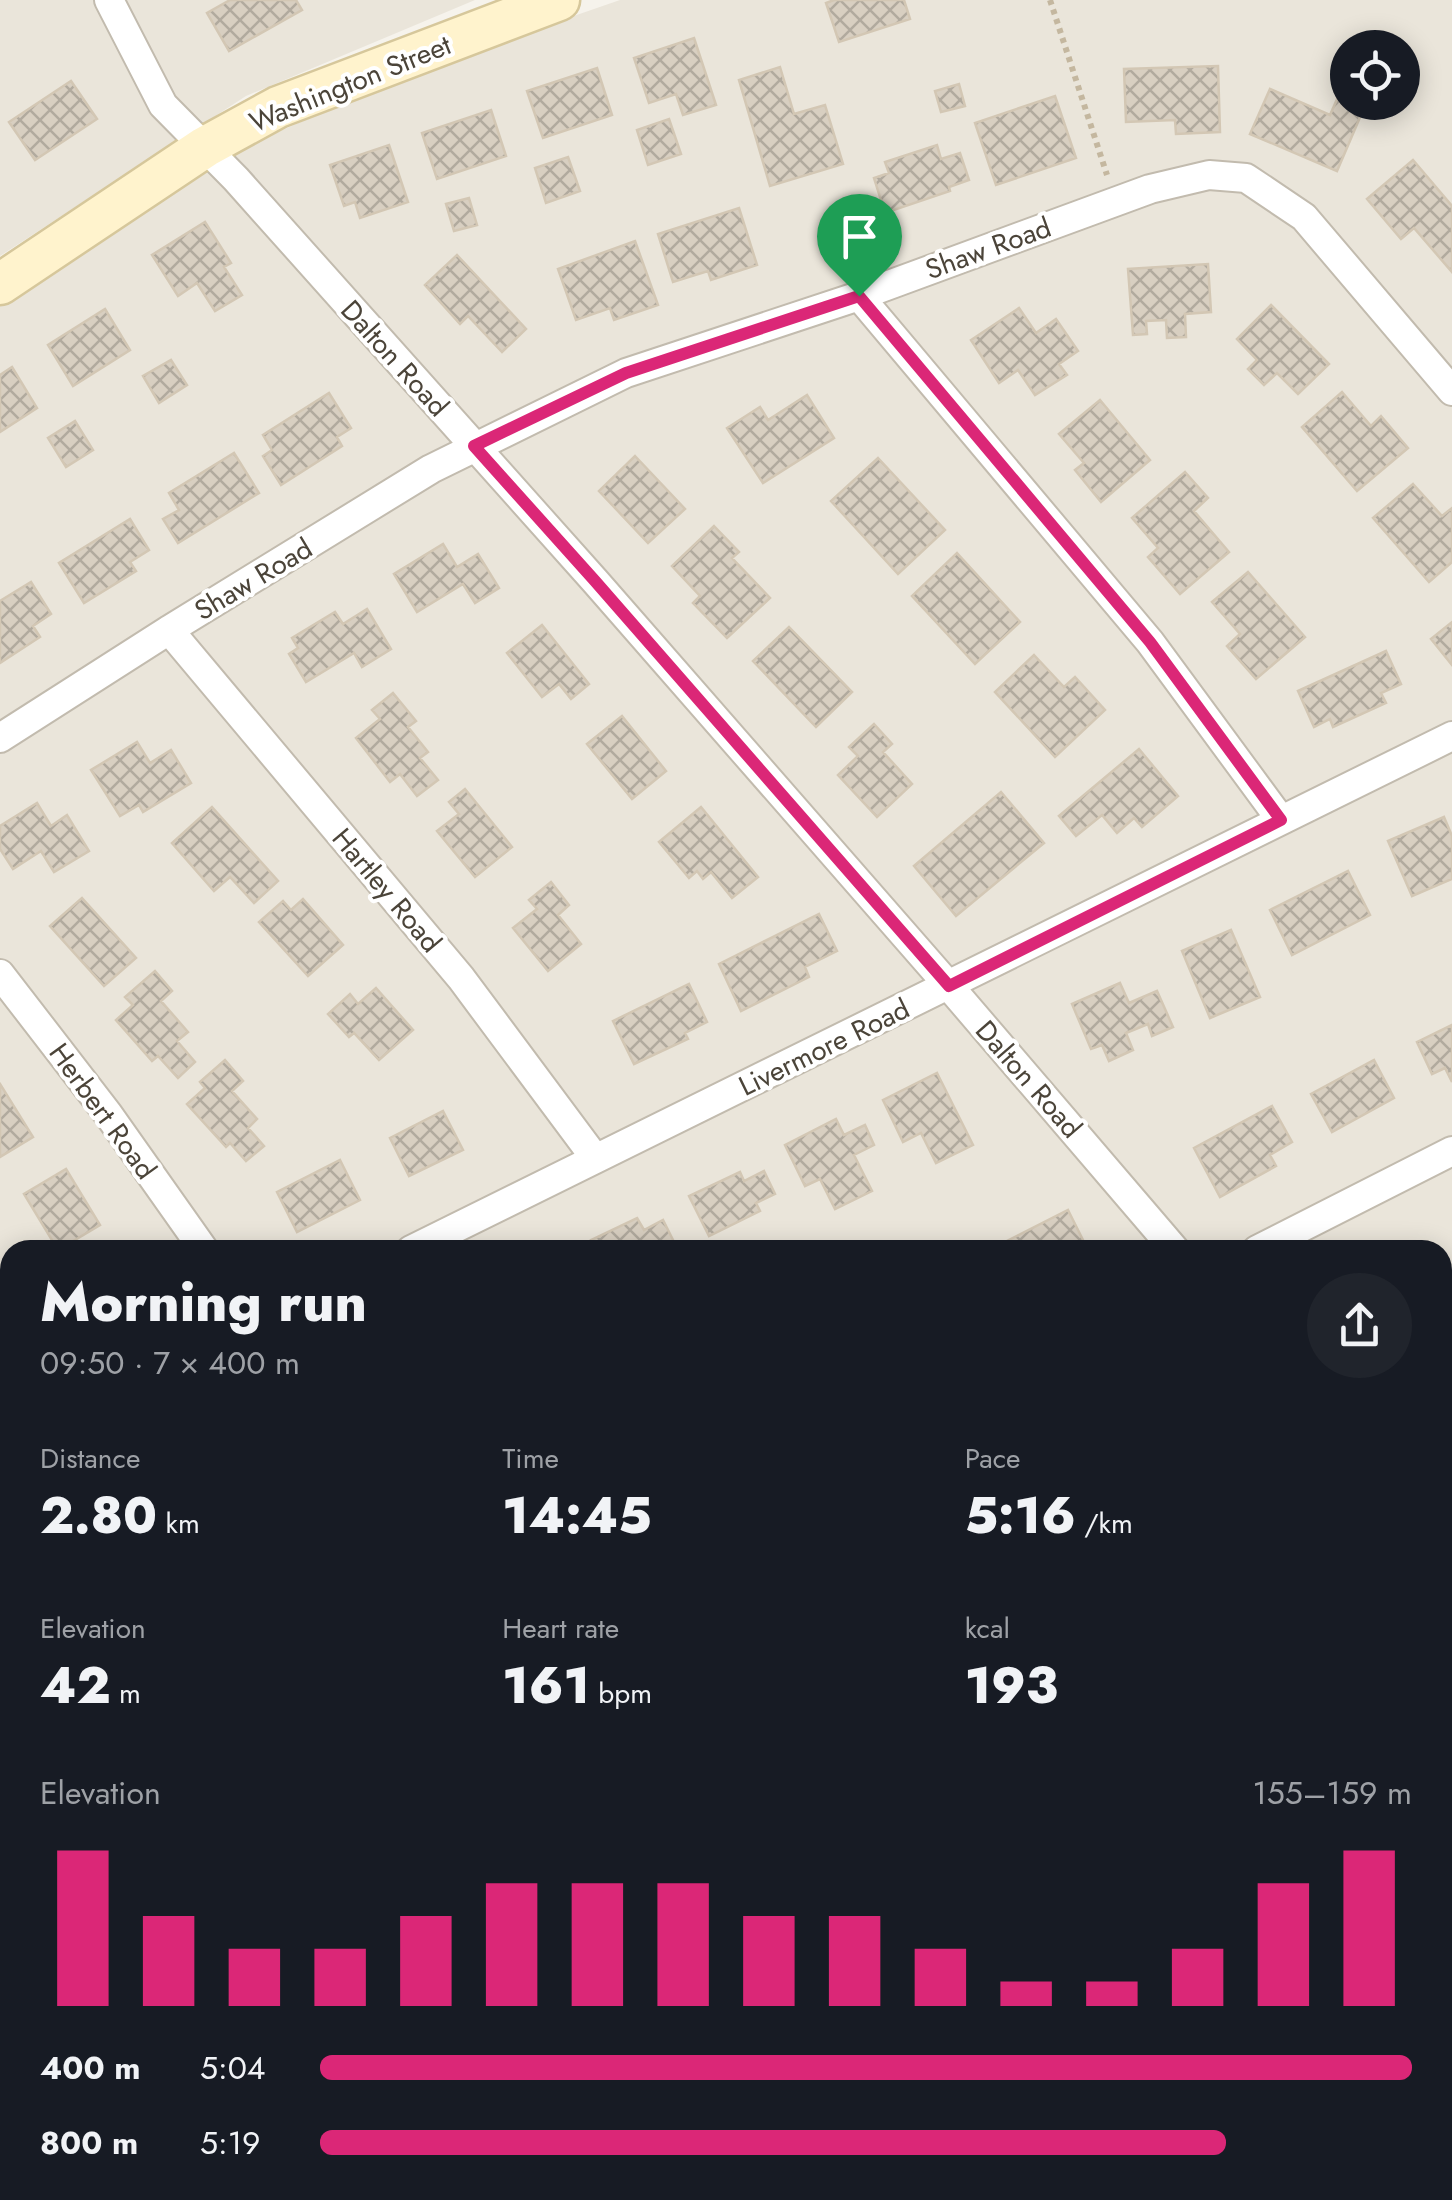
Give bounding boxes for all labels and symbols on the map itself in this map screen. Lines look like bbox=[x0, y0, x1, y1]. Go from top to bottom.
street label: Washington Street bbox=[243, 24, 457, 143]
pin bbox=[817, 194, 902, 297]
street label: Shaw Road bbox=[920, 207, 1057, 290]
street label: Dalton Road bbox=[331, 291, 458, 426]
street label: Shaw Road bbox=[186, 528, 320, 631]
street label: Hartley Road bbox=[322, 819, 451, 961]
street label: Livermore Road bbox=[732, 988, 916, 1106]
street label: Dalton Road bbox=[966, 1011, 1091, 1147]
street label: Herbert Road bbox=[39, 1035, 166, 1188]

